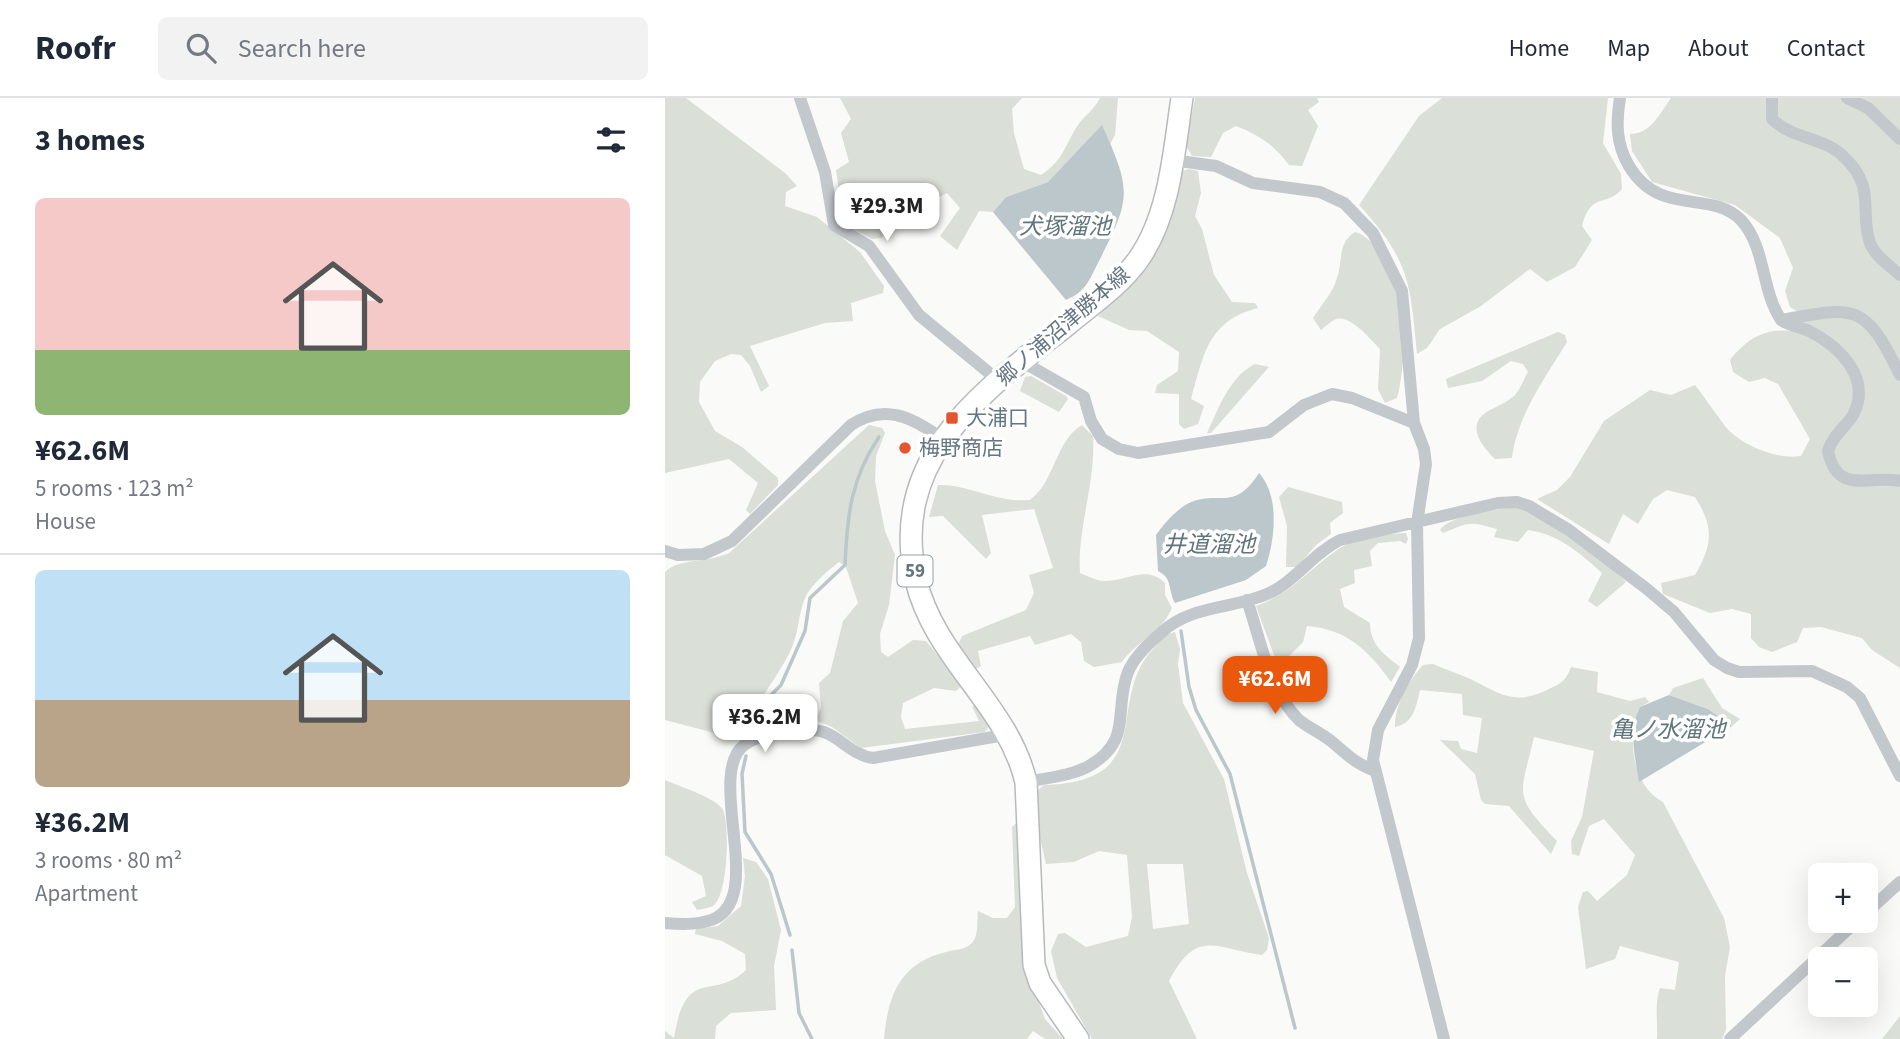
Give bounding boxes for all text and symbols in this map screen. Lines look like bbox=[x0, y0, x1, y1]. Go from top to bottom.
search box bbox=[158, 17, 648, 80]
text: Roofr bbox=[35, 25, 116, 72]
icon: search bbox=[182, 29, 220, 67]
text: Search here bbox=[238, 30, 366, 67]
text: Home bbox=[1509, 31, 1569, 66]
text: Map bbox=[1607, 31, 1650, 66]
text: About bbox=[1688, 31, 1749, 66]
text: Contact bbox=[1787, 31, 1865, 66]
text: 3 homes bbox=[35, 119, 145, 162]
icon: filters bbox=[592, 121, 630, 159]
pin: ¥29.3M bbox=[830, 184, 944, 243]
text: ¥29.3M bbox=[850, 189, 924, 222]
water label: 犬塚溜池 bbox=[1019, 210, 1113, 243]
icon: home bbox=[270, 243, 396, 369]
street label: 郷ノ浦沼津勝本線 bbox=[990, 260, 1136, 392]
place label: 大浦口 bbox=[966, 403, 1029, 433]
marker: 大浦口 bbox=[944, 410, 960, 426]
text: ¥62.6M bbox=[35, 429, 130, 472]
place label: 梅野商店 bbox=[919, 433, 1003, 463]
marker: 梅野商店 bbox=[897, 440, 913, 456]
text: 5 rooms · 123 m² bbox=[35, 472, 194, 505]
text: House bbox=[35, 505, 96, 538]
water label: 井道溜池 bbox=[1163, 528, 1257, 561]
road number: 59 bbox=[897, 556, 933, 586]
icon: home bbox=[270, 615, 396, 741]
pin: ¥62.6M bbox=[1218, 656, 1332, 716]
text: ¥62.6M bbox=[1238, 662, 1312, 695]
pin: ¥36.2M bbox=[708, 694, 822, 754]
text: ¥36.2M bbox=[728, 700, 802, 733]
water label: 亀ノ水溜池 bbox=[1611, 713, 1728, 746]
text: ¥36.2M bbox=[35, 801, 130, 844]
text: 3 rooms · 80 m² bbox=[35, 844, 182, 877]
map controls bbox=[1808, 863, 1878, 1017]
button: + bbox=[1808, 863, 1878, 933]
text: Apartment bbox=[35, 877, 138, 910]
button: − bbox=[1808, 947, 1878, 1017]

